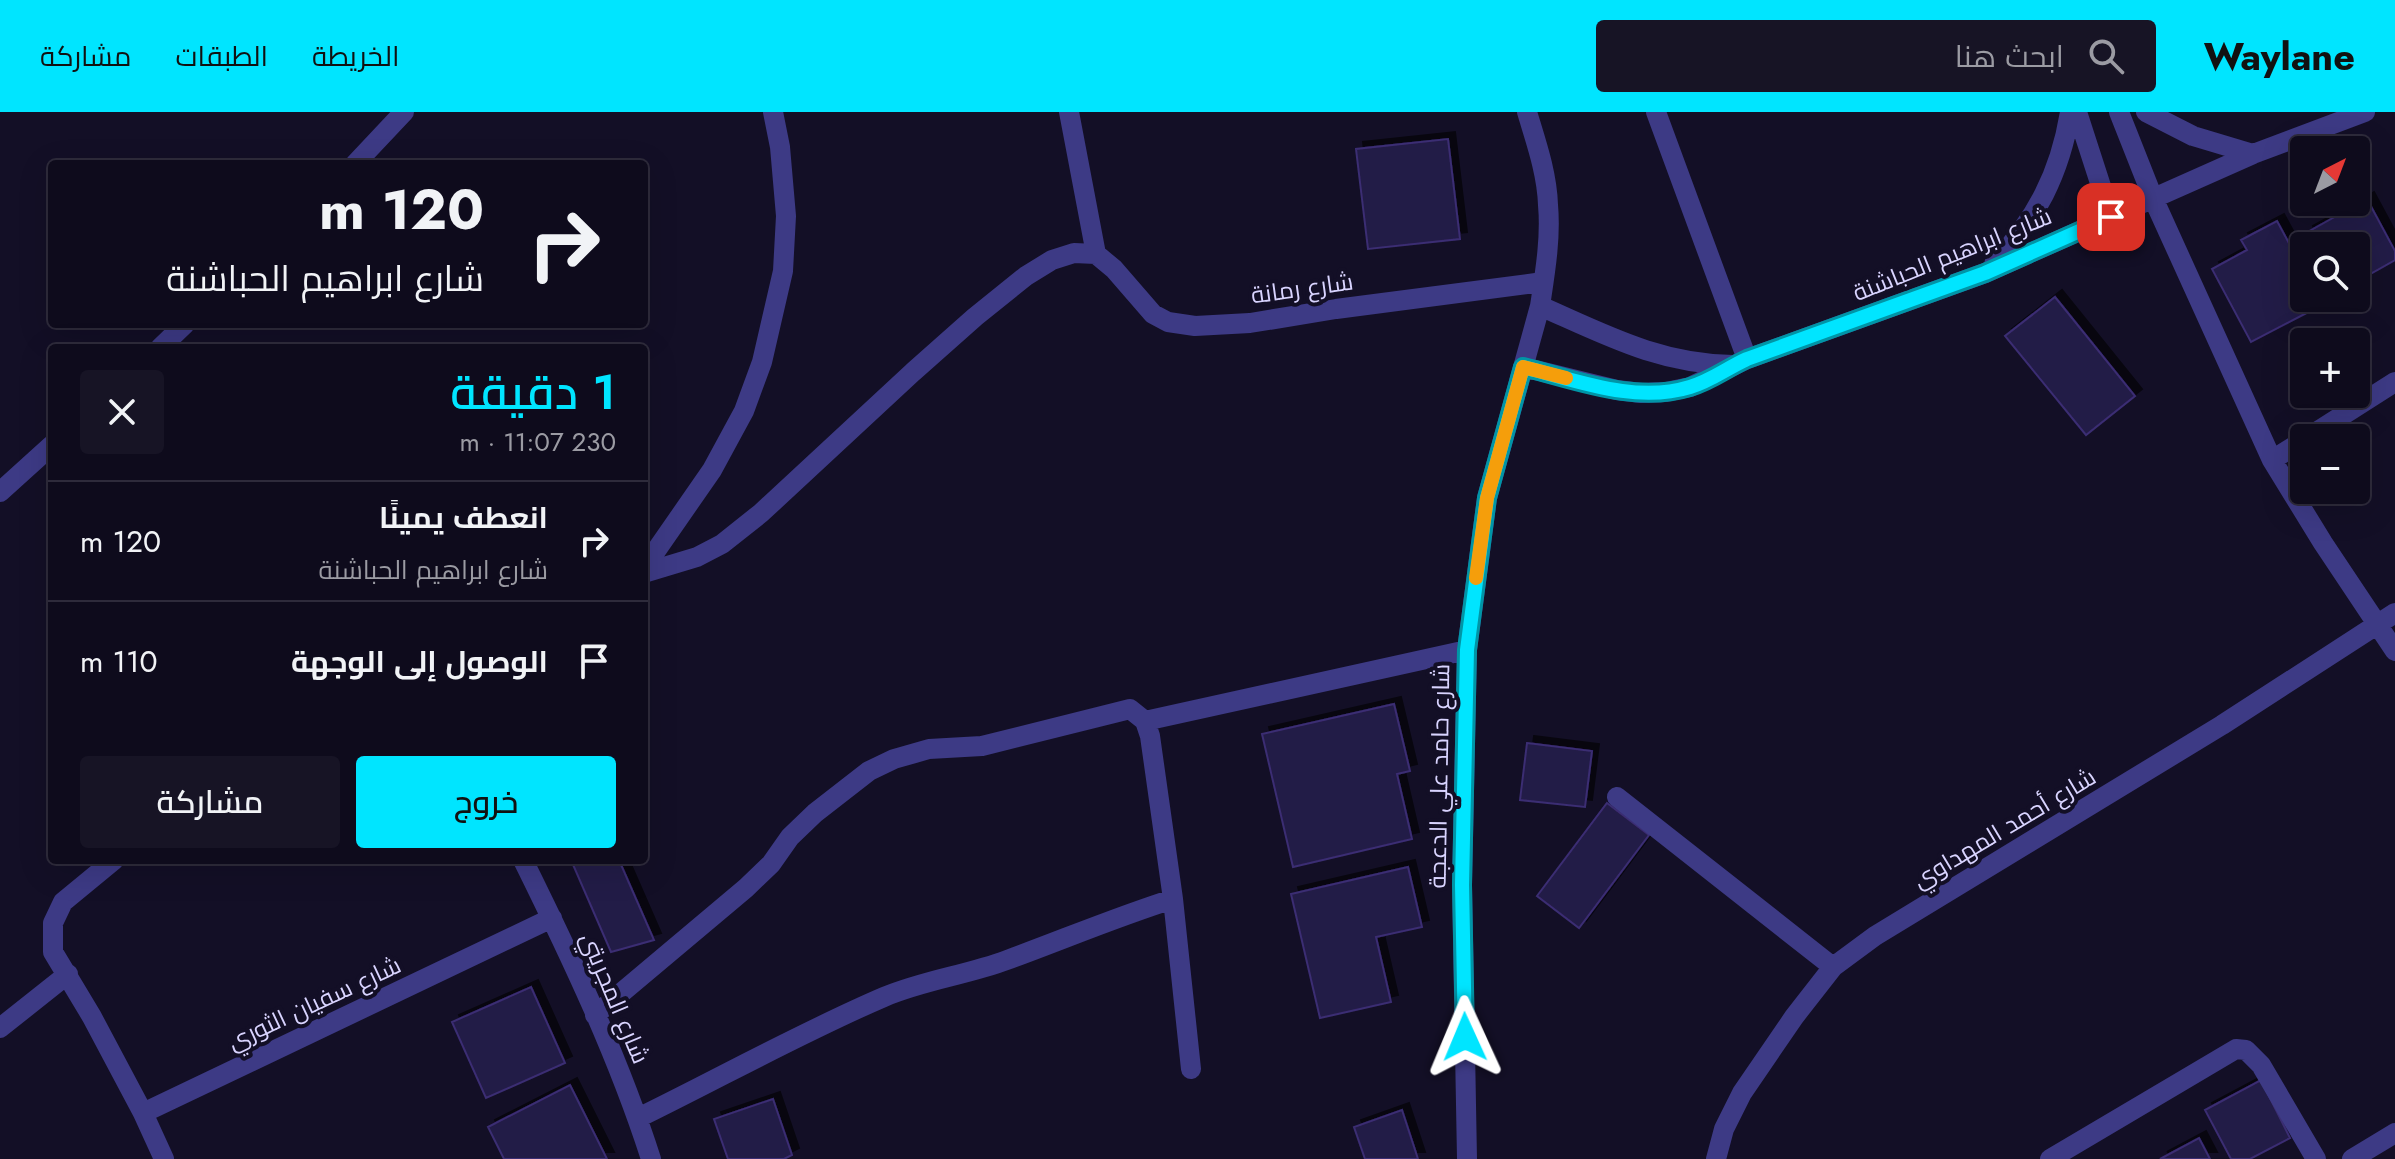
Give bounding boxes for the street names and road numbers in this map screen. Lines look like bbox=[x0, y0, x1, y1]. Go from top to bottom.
street label: شارع ابراهيم الحباشنة bbox=[1847, 198, 2057, 310]
street label: شارع رمانة bbox=[1249, 264, 1355, 312]
street label: شارع حامد علي الدعجة bbox=[1420, 663, 1460, 889]
street label: شارع أحمد المهداوي bbox=[1906, 759, 2103, 898]
street label: شارع المجريتي bbox=[570, 927, 658, 1070]
street label: شارع سفيان الثوري bbox=[221, 947, 407, 1059]

